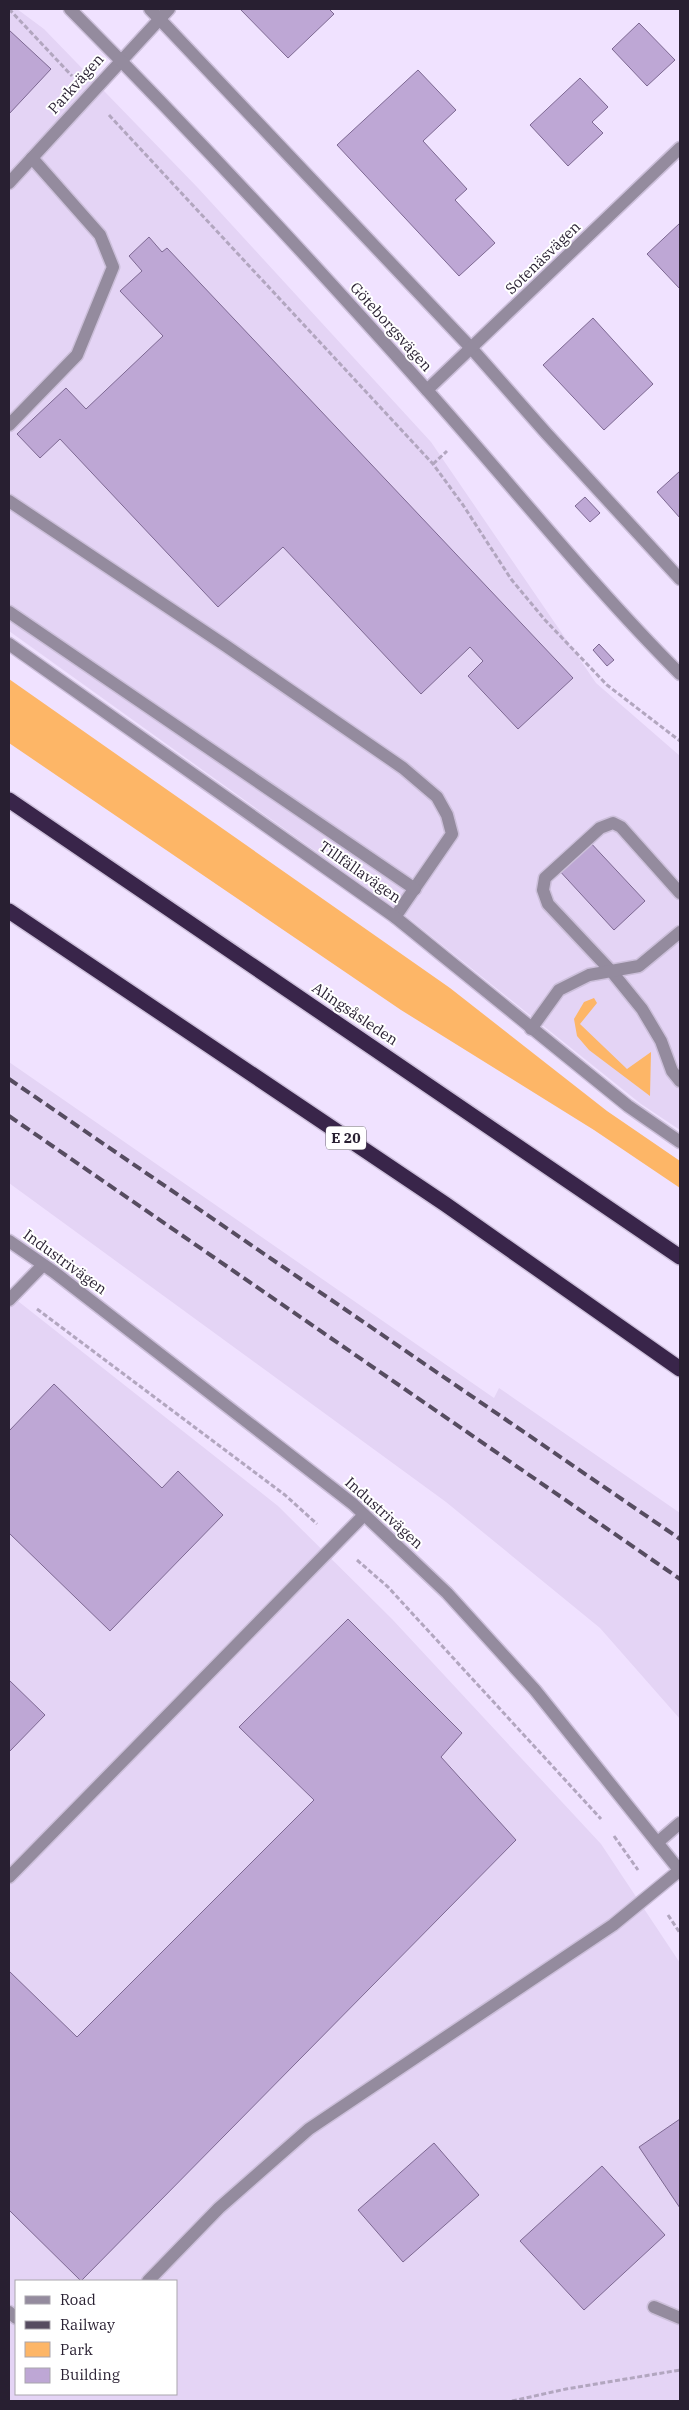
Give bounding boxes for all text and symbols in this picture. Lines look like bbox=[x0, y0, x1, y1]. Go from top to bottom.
street label: Parkvägen bbox=[44, 49, 108, 118]
street label: Sotenäsvägen bbox=[501, 217, 585, 298]
street label: Göteborgsvägen bbox=[346, 278, 437, 376]
street label: Tillfällavägen bbox=[316, 836, 405, 907]
street label: Alingsåsleden bbox=[309, 978, 402, 1049]
road number: E 20 bbox=[326, 1126, 366, 1150]
street label: Industrivägen bbox=[20, 1225, 111, 1299]
street label: Industrivägen bbox=[341, 1473, 428, 1553]
legend bbox=[15, 2280, 178, 2395]
text: Road bbox=[60, 2290, 96, 2309]
text: Railway bbox=[60, 2315, 115, 2334]
text: Park bbox=[60, 2340, 93, 2359]
text: Building bbox=[60, 2365, 120, 2384]

